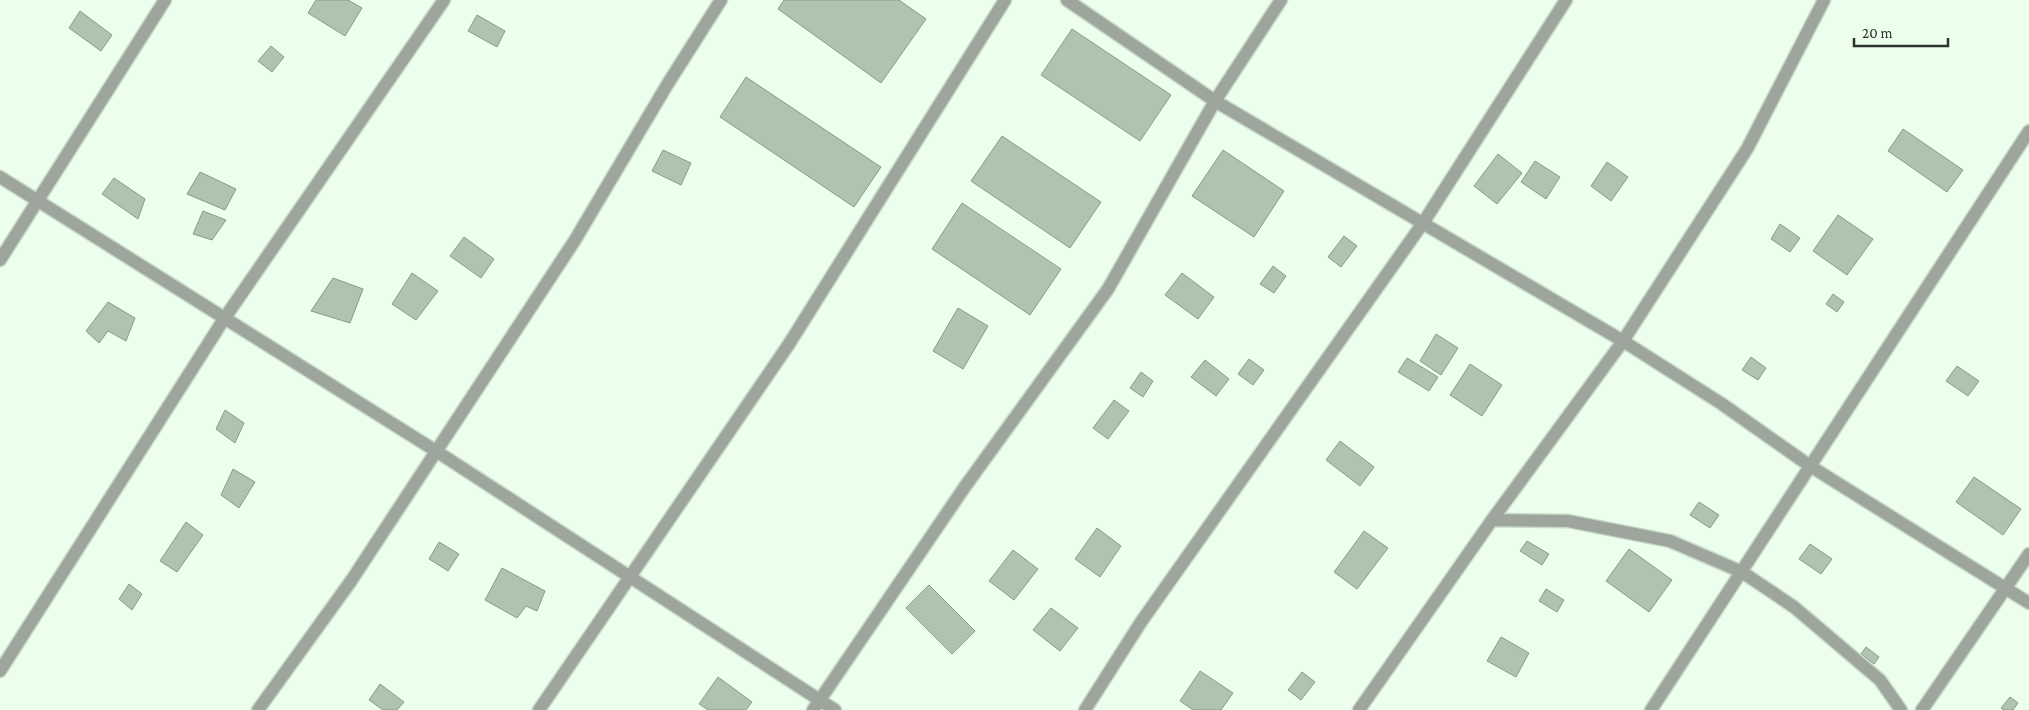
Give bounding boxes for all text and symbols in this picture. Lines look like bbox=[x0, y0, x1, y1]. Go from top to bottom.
scale bar bbox=[1854, 15, 1948, 47]
text: 20 m bbox=[1862, 25, 1893, 41]

